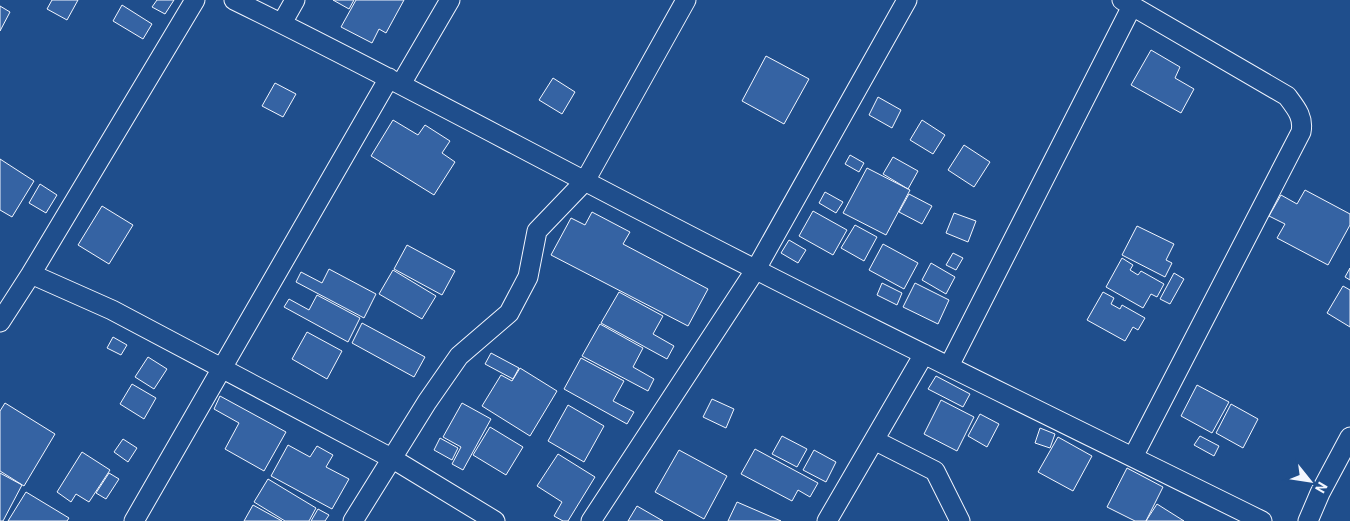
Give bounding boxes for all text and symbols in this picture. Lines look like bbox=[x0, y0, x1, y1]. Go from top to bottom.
north arrow bbox=[1285, 456, 1335, 506]
text: N bbox=[1312, 479, 1331, 496]

